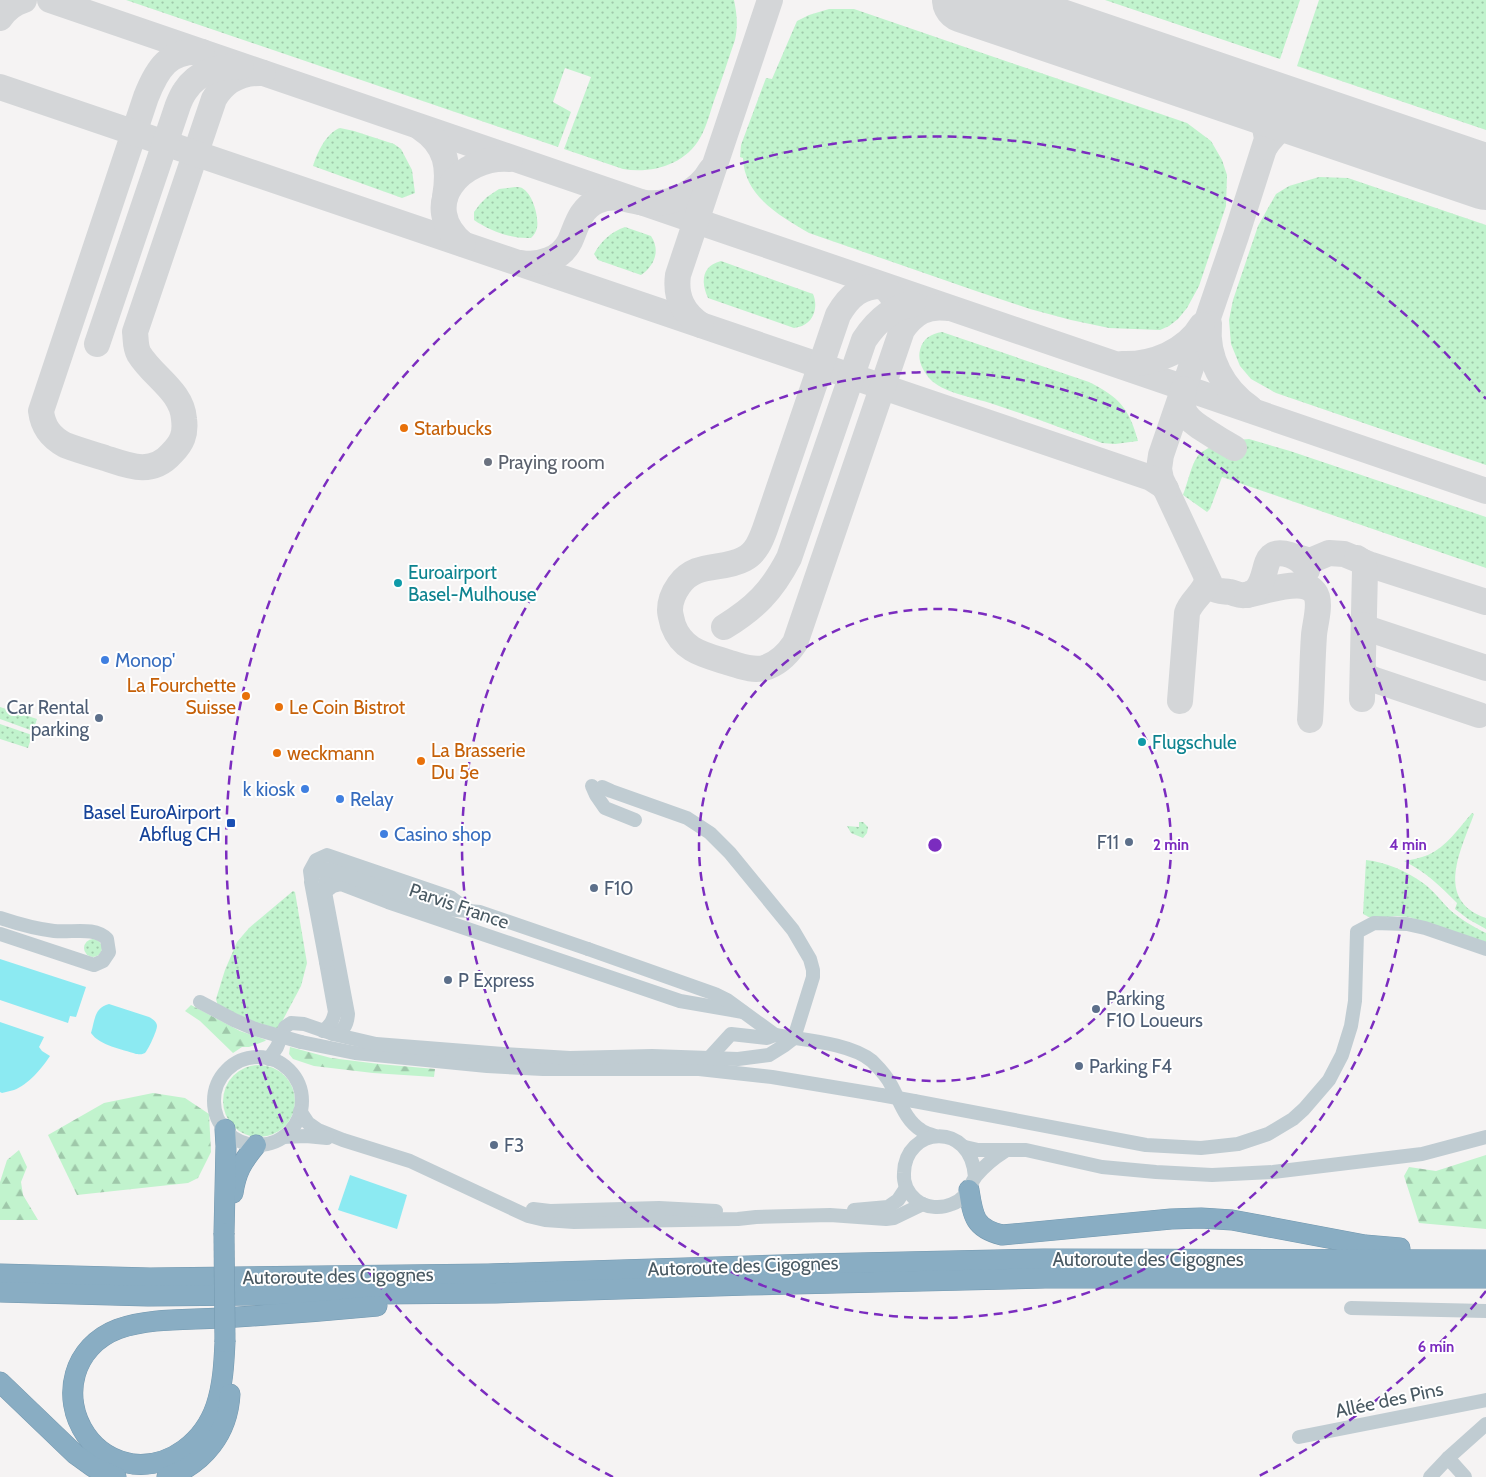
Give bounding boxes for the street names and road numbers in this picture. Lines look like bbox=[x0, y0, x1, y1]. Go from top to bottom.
street label: Parvis France bbox=[406, 878, 512, 934]
street label: Autoroute des Cigognes bbox=[1052, 1248, 1244, 1271]
street label: Autoroute des Cigognes bbox=[647, 1251, 839, 1281]
street label: Autoroute des Cigognes bbox=[242, 1263, 434, 1289]
street label: Allée des Pins bbox=[1333, 1377, 1445, 1423]

